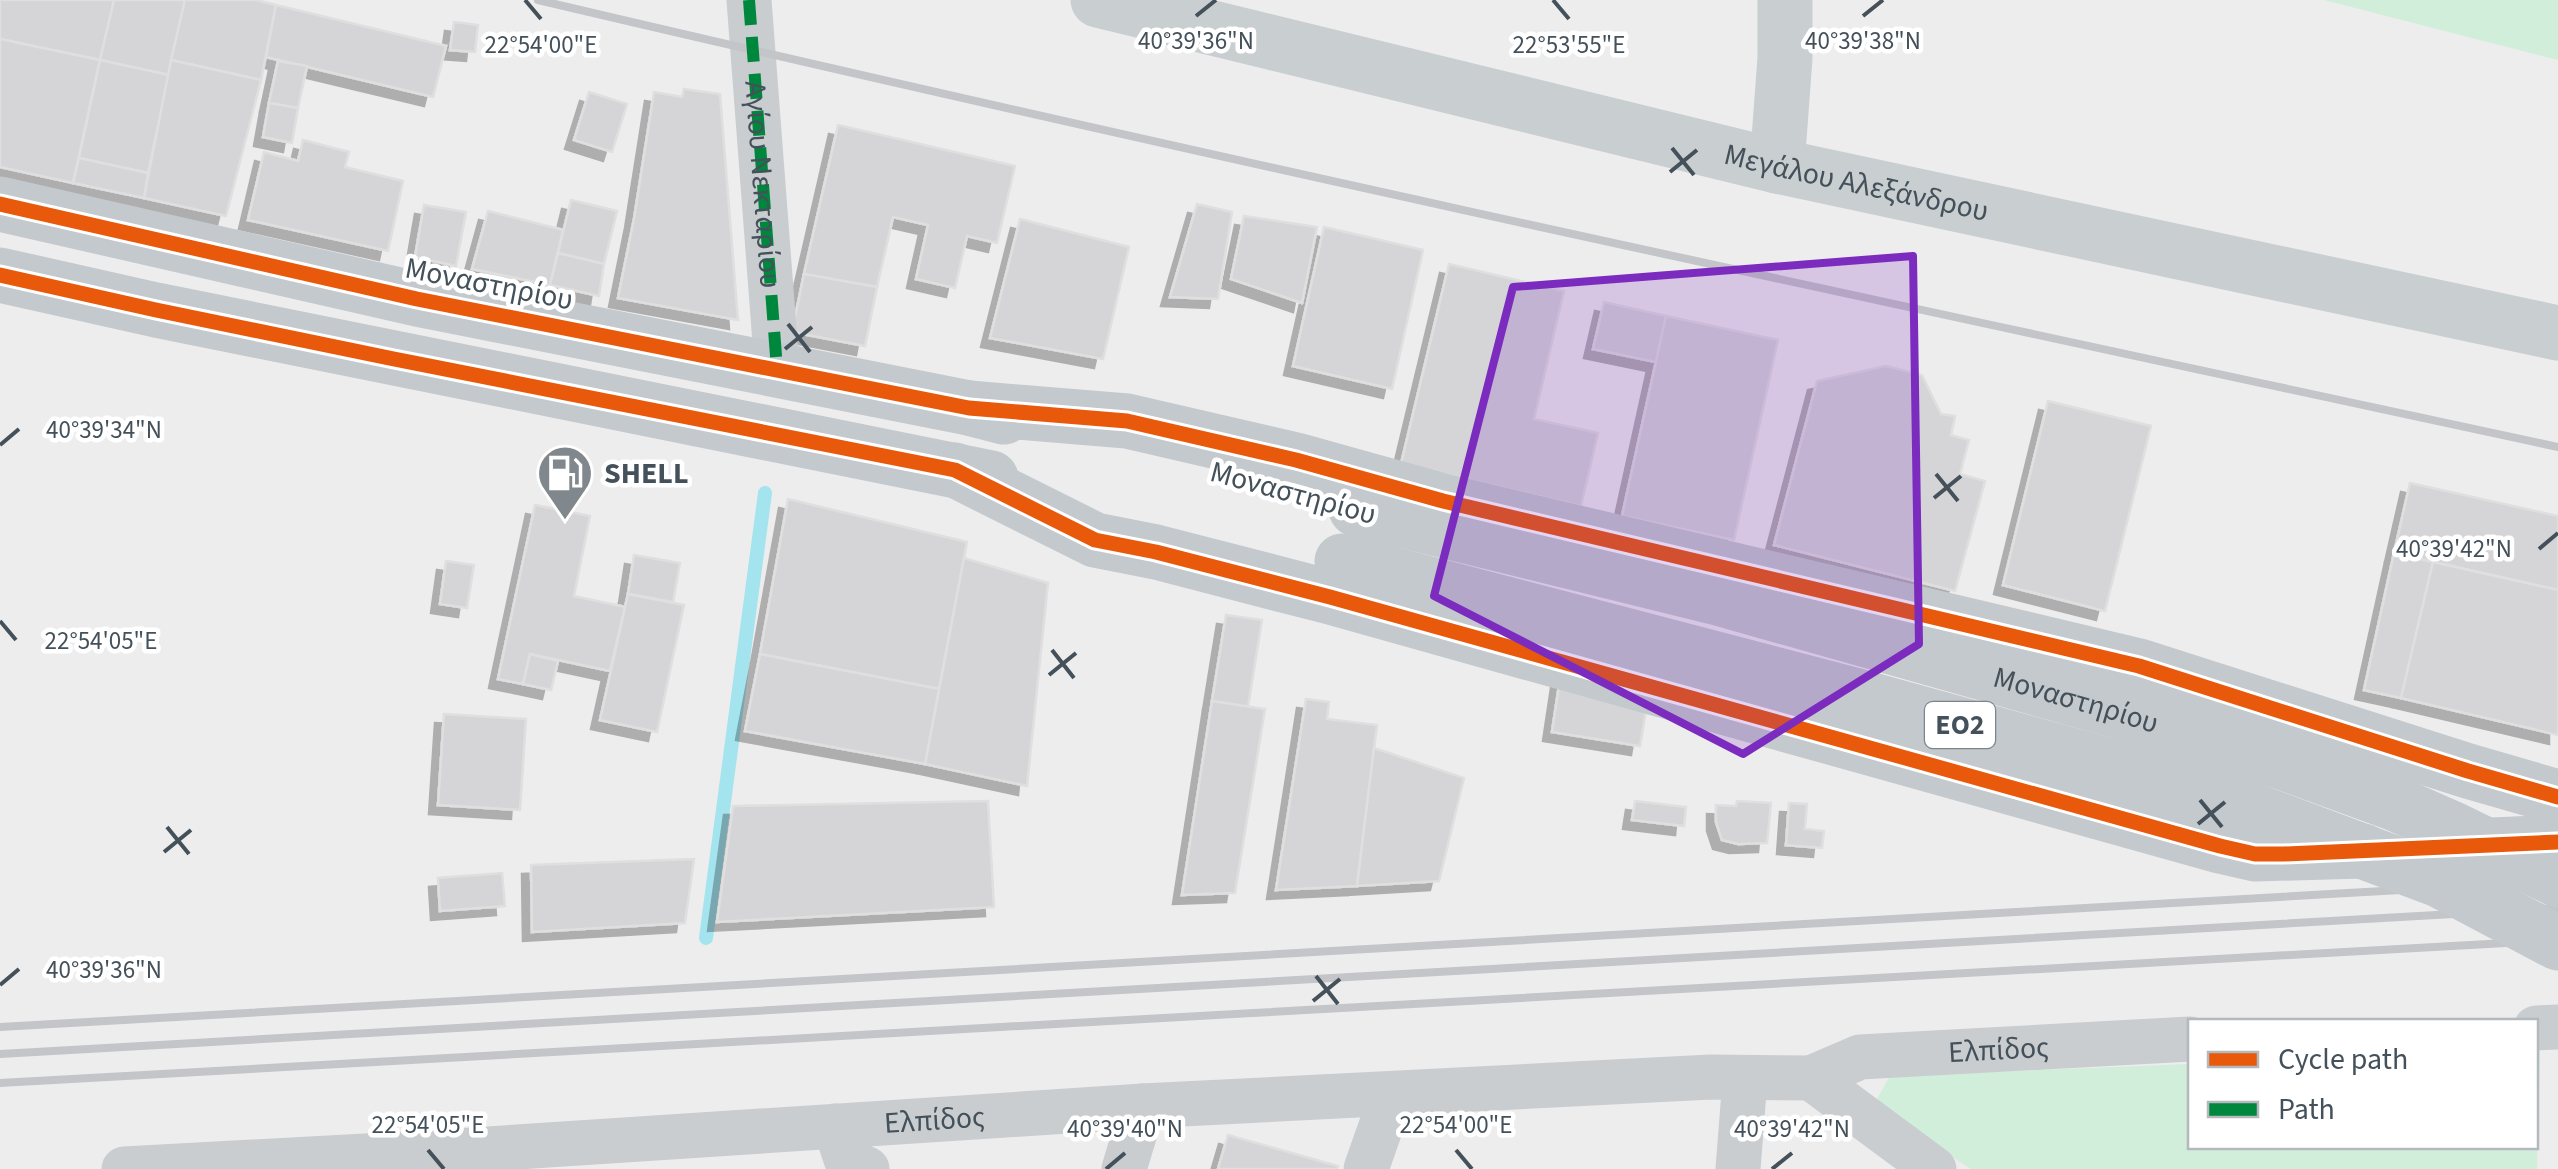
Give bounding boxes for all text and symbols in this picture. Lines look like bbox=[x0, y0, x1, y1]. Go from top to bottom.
text: 40°39'36"N bbox=[1138, 23, 1254, 59]
text: 40°39'38"N bbox=[1805, 23, 1921, 59]
text: 22°54'00"E bbox=[485, 27, 597, 63]
text: 22°53'55"E bbox=[1513, 27, 1625, 63]
street label: Αγίου Νεκταρίου bbox=[734, 79, 792, 290]
street label: Μεγάλου Αλεξάνδρου bbox=[1720, 132, 1992, 232]
street label: Μοναστηρίου bbox=[401, 247, 577, 321]
text: 40°39'34"N bbox=[46, 412, 162, 448]
fuel station icon: SHELL bbox=[535, 443, 595, 522]
street label: Μοναστηρίου bbox=[1205, 450, 1381, 536]
place label: SHELL bbox=[604, 452, 688, 495]
text: 40°39'42"N bbox=[2396, 531, 2512, 567]
text: 22°54'05"E bbox=[45, 623, 157, 659]
street label: Μοναστηρίου bbox=[1988, 656, 2164, 744]
road number: ΕΟ2 bbox=[1925, 702, 1995, 748]
text: 40°39'36"N bbox=[46, 952, 162, 988]
legend bbox=[2188, 1019, 2538, 1149]
street label: Ελπίδος bbox=[1947, 1025, 2050, 1074]
text: Cycle path bbox=[2278, 1038, 2408, 1081]
text: Path bbox=[2278, 1088, 2335, 1131]
street label: Ελπίδος bbox=[883, 1095, 986, 1144]
text: 22°54'05"E bbox=[372, 1107, 484, 1143]
text: 22°54'00"E bbox=[1400, 1107, 1512, 1143]
text: 40°39'40"N bbox=[1067, 1111, 1183, 1147]
text: 40°39'42"N bbox=[1734, 1111, 1850, 1147]

